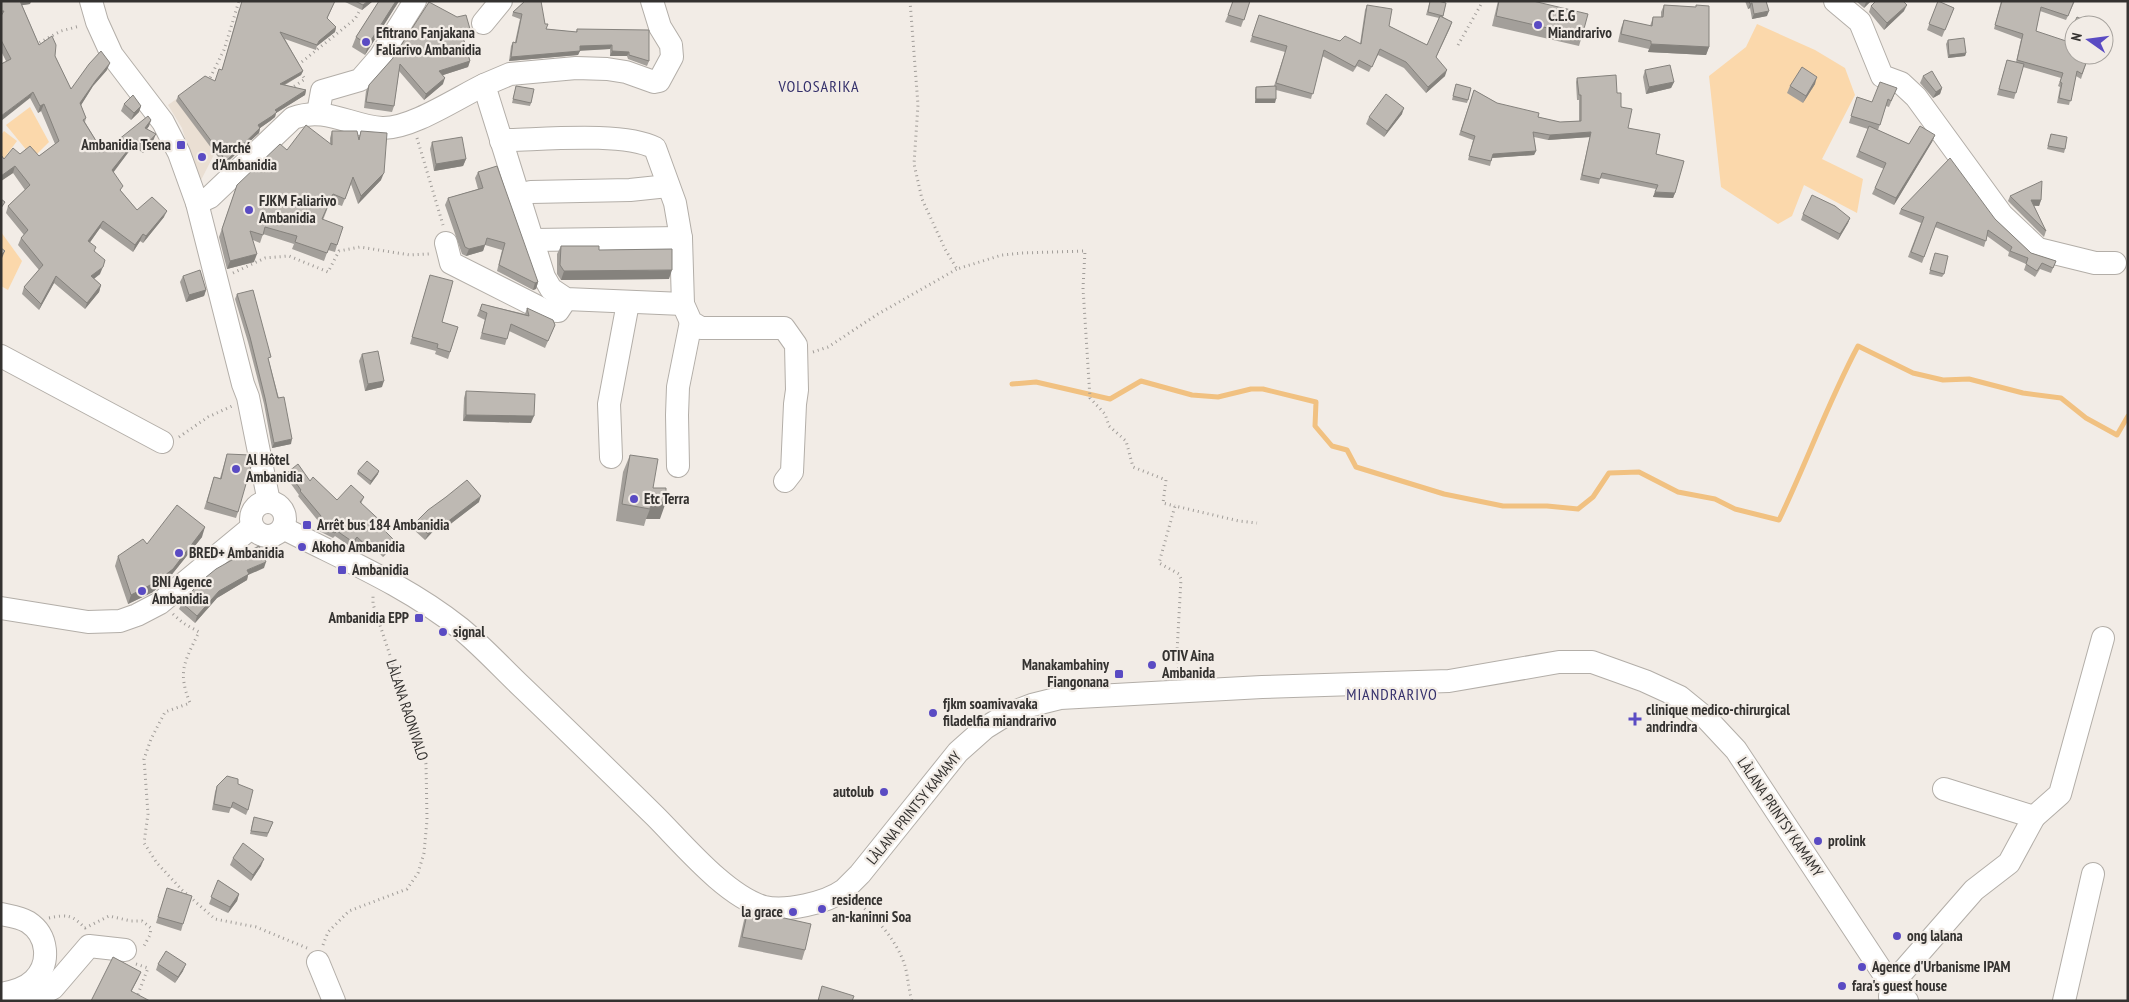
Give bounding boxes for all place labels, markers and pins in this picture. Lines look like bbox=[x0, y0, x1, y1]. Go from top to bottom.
place label: C.E.G Miandrarivo bbox=[1548, 6, 1612, 42]
marker: C.E.G Miandrarivo bbox=[1532, 19, 1544, 31]
place label: Efitrano Fanjakana Faliarivo Ambanidia bbox=[376, 23, 481, 59]
marker: Efitrano Fanjakana Faliarivo Ambanidia bbox=[360, 36, 372, 48]
place label: Ambanidia Tsena bbox=[80, 135, 171, 154]
place label: Marché d'Ambanidia bbox=[212, 138, 277, 174]
marker: Ambanidia Tsena bbox=[175, 139, 187, 151]
marker: Marché d'Ambanidia bbox=[196, 151, 208, 163]
place label: FJKM Faliarivo Ambanidia bbox=[258, 191, 337, 227]
marker: FJKM Faliarivo Ambanidia bbox=[243, 204, 255, 216]
place label: Al Hôtel Ambanidia bbox=[245, 450, 303, 486]
marker: Al Hôtel Ambanidia bbox=[230, 463, 242, 475]
place label: Etc Terra bbox=[644, 489, 689, 508]
marker: Etc Terra bbox=[628, 493, 640, 505]
place label: Arrêt bus 184 Ambanidia bbox=[316, 515, 450, 534]
marker: Arrêt bus 184 Ambanidia bbox=[301, 519, 313, 531]
place label: Akoho Ambanidia bbox=[311, 537, 405, 556]
marker: Akoho Ambanidia bbox=[296, 541, 308, 553]
place label: BRED+ Ambanidia bbox=[189, 543, 284, 562]
marker: BRED+ Ambanidia bbox=[173, 547, 185, 559]
place label: Ambanidia bbox=[351, 560, 409, 579]
marker: Ambanidia bbox=[336, 564, 348, 576]
place label: BNI Agence Ambanidia bbox=[151, 572, 212, 608]
marker: BNI Agence Ambanidia bbox=[136, 585, 148, 597]
place label: Ambanidia EPP bbox=[328, 608, 409, 627]
marker: Ambanidia EPP bbox=[413, 612, 425, 624]
place label: signal bbox=[453, 622, 485, 641]
marker: signal bbox=[437, 626, 449, 638]
place label: OTIV Aina Ambanida bbox=[1161, 646, 1215, 682]
place label: Manakambahiny Fiangonana bbox=[1022, 655, 1110, 691]
marker: OTIV Aina Ambanida bbox=[1146, 659, 1158, 671]
marker: Manakambahiny Fiangonana bbox=[1113, 668, 1125, 680]
place label: fjkm soamivavaka filadelfia miandrarivo bbox=[943, 694, 1057, 730]
place label: clinique medico-chirurgical andrindra bbox=[1646, 700, 1790, 736]
marker: fjkm soamivavaka filadelfia miandrarivo bbox=[927, 707, 939, 719]
marker: clinique medico-chirurgical andrindra bbox=[1628, 712, 1642, 726]
place label: autolub bbox=[833, 782, 874, 801]
marker: autolub bbox=[878, 786, 890, 798]
place label: prolink bbox=[1828, 831, 1867, 850]
marker: prolink bbox=[1812, 835, 1824, 847]
place label: residence an-kaninni Soa bbox=[832, 890, 911, 926]
place label: la grace bbox=[741, 902, 783, 921]
marker: residence an-kaninni Soa bbox=[816, 903, 828, 915]
marker: la grace bbox=[787, 906, 799, 918]
place label: ong lalana bbox=[1907, 926, 1963, 945]
marker: ong lalana bbox=[1891, 930, 1903, 942]
place label: Agence d'Urbanisme IPAM bbox=[1871, 957, 2011, 976]
marker: Agence d'Urbanisme IPAM bbox=[1856, 961, 1868, 973]
place label: fara's guest house bbox=[1852, 976, 1947, 995]
marker: fara's guest house bbox=[1836, 980, 1848, 992]

